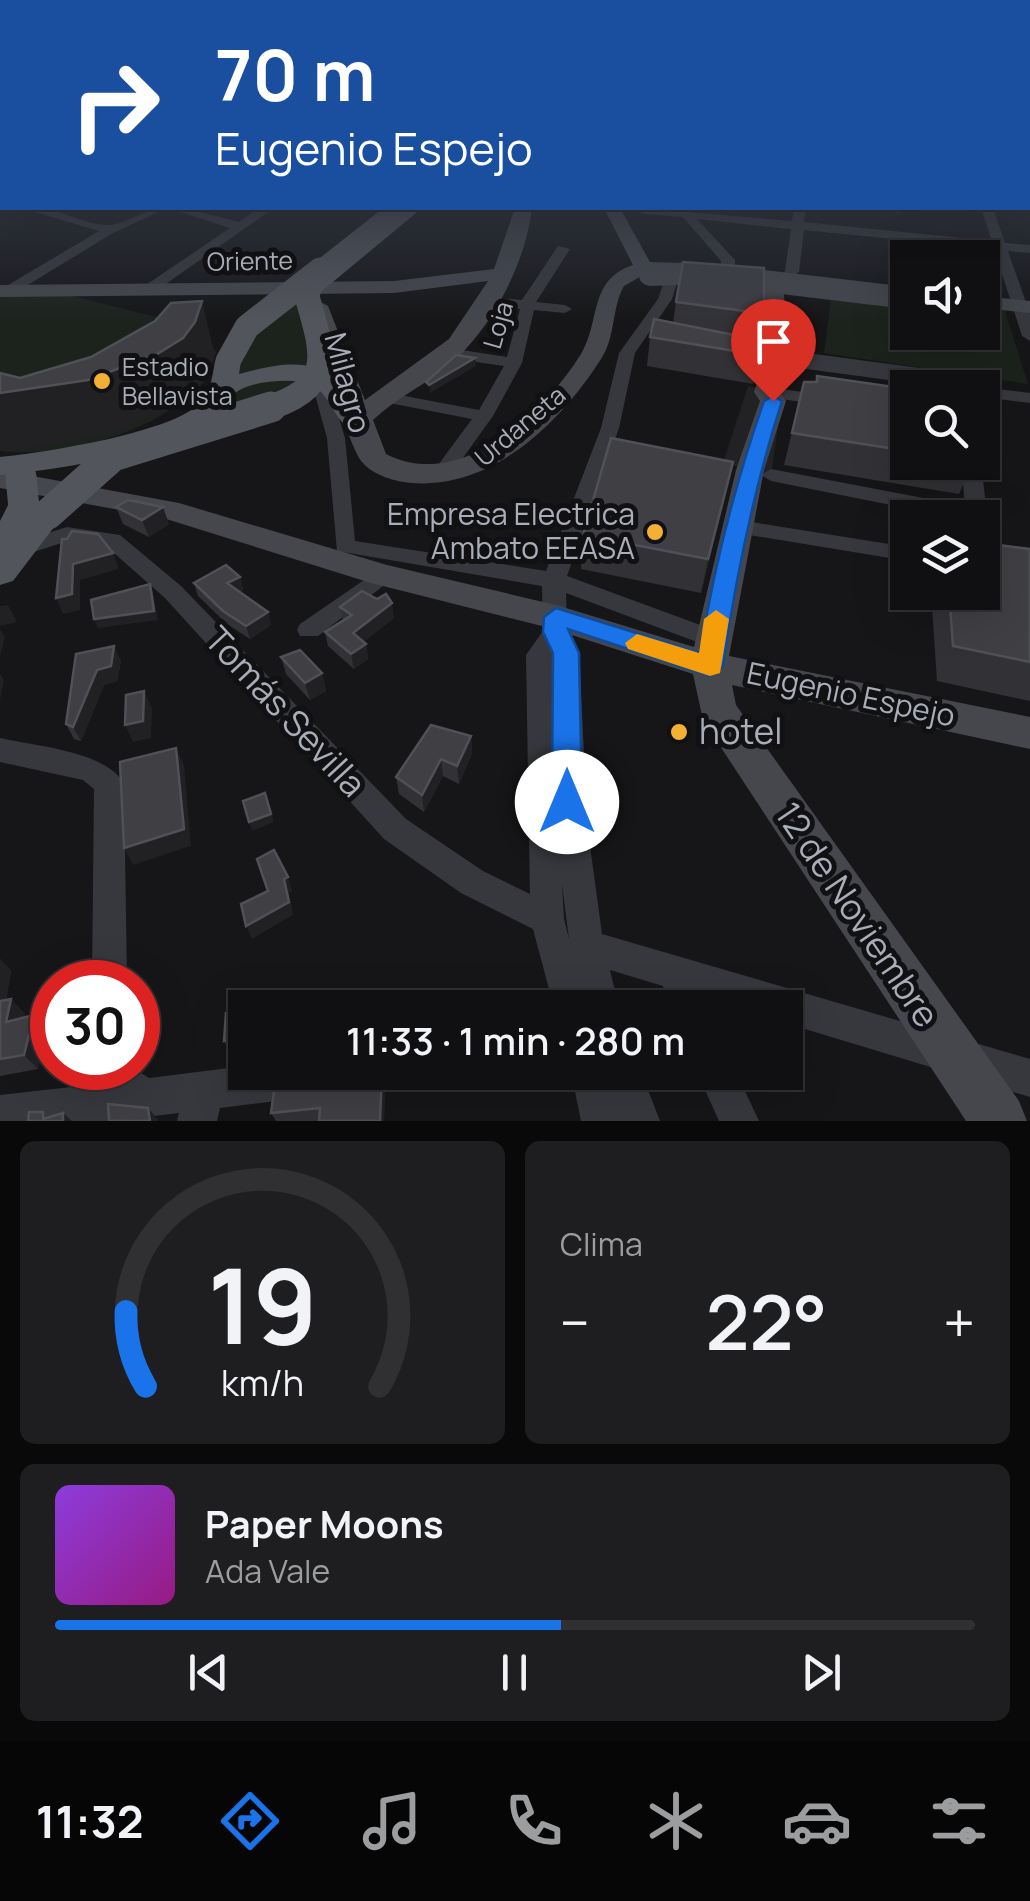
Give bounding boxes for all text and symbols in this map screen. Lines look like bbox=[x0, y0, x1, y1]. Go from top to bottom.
text: 70 m bbox=[215, 26, 375, 122]
icon: right bbox=[50, 40, 180, 170]
text: Eugenio Espejo bbox=[215, 117, 533, 179]
map controls bbox=[890, 240, 1000, 610]
button: sound bbox=[890, 240, 1000, 350]
street label: Oriente bbox=[207, 242, 293, 279]
street label: Loja bbox=[474, 297, 521, 353]
pin bbox=[731, 299, 816, 402]
icon: arrive bbox=[746, 314, 801, 369]
street label: Milagro bbox=[315, 328, 381, 437]
place label: Estadio Bellavista bbox=[122, 349, 233, 413]
marker: Estadio Bellavista bbox=[91, 370, 113, 392]
button: search bbox=[890, 370, 1000, 480]
street label: Urdaneta bbox=[467, 377, 572, 474]
place label: Empresa Electrica Ambato EEASA bbox=[387, 493, 635, 568]
button: layers bbox=[890, 500, 1000, 610]
marker: Empresa Electrica Ambato EEASA bbox=[644, 521, 666, 543]
street label: Tomás Sevilla bbox=[194, 616, 377, 807]
street label: Eugenio Espejo bbox=[743, 651, 959, 736]
place label: hotel bbox=[699, 707, 782, 755]
marker: hotel bbox=[668, 721, 690, 743]
position arrow bbox=[515, 750, 619, 854]
street label: 12 de Noviembre bbox=[765, 793, 951, 1036]
speed limit sign: 30 bbox=[30, 960, 160, 1090]
text: 11:33 · 1 min · 280 m bbox=[346, 1014, 685, 1066]
text: Clima bbox=[560, 1222, 643, 1266]
text: 19 bbox=[207, 1233, 318, 1375]
text: 22° bbox=[706, 1270, 827, 1373]
text: − bbox=[560, 1284, 590, 1360]
text: + bbox=[943, 1284, 975, 1360]
text: km/h bbox=[221, 1358, 304, 1407]
text: Paper Moons bbox=[205, 1497, 444, 1549]
text: Ada Vale bbox=[205, 1549, 330, 1593]
icon: previous bbox=[181, 1645, 236, 1700]
icon: pause bbox=[487, 1645, 542, 1700]
icon: next bbox=[794, 1645, 849, 1700]
icon: directions bbox=[215, 1786, 285, 1856]
icon: music bbox=[357, 1786, 427, 1856]
icon: phone bbox=[499, 1786, 569, 1856]
icon: climate bbox=[641, 1786, 711, 1856]
icon: car bbox=[782, 1786, 852, 1856]
icon: filters bbox=[924, 1786, 994, 1856]
text: 11:32 bbox=[36, 1790, 144, 1852]

